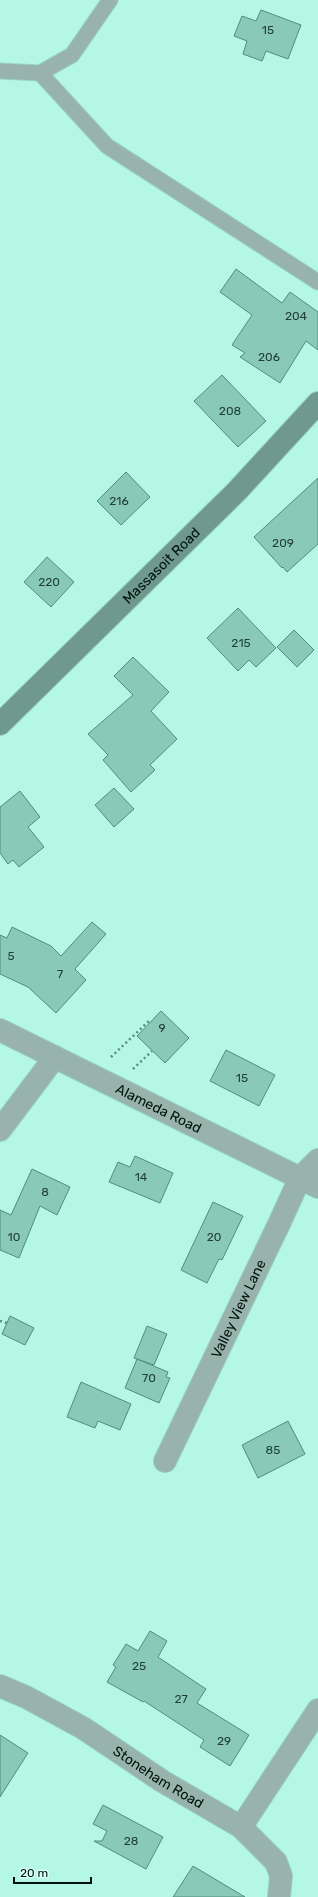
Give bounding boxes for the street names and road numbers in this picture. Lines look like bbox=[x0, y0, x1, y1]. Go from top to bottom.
street label: Massasoit Road bbox=[119, 524, 203, 607]
street label: Alameda Road bbox=[113, 1080, 204, 1137]
street label: Valley View Lane bbox=[207, 1256, 269, 1361]
street label: Stoneham Road bbox=[110, 1742, 207, 1812]

